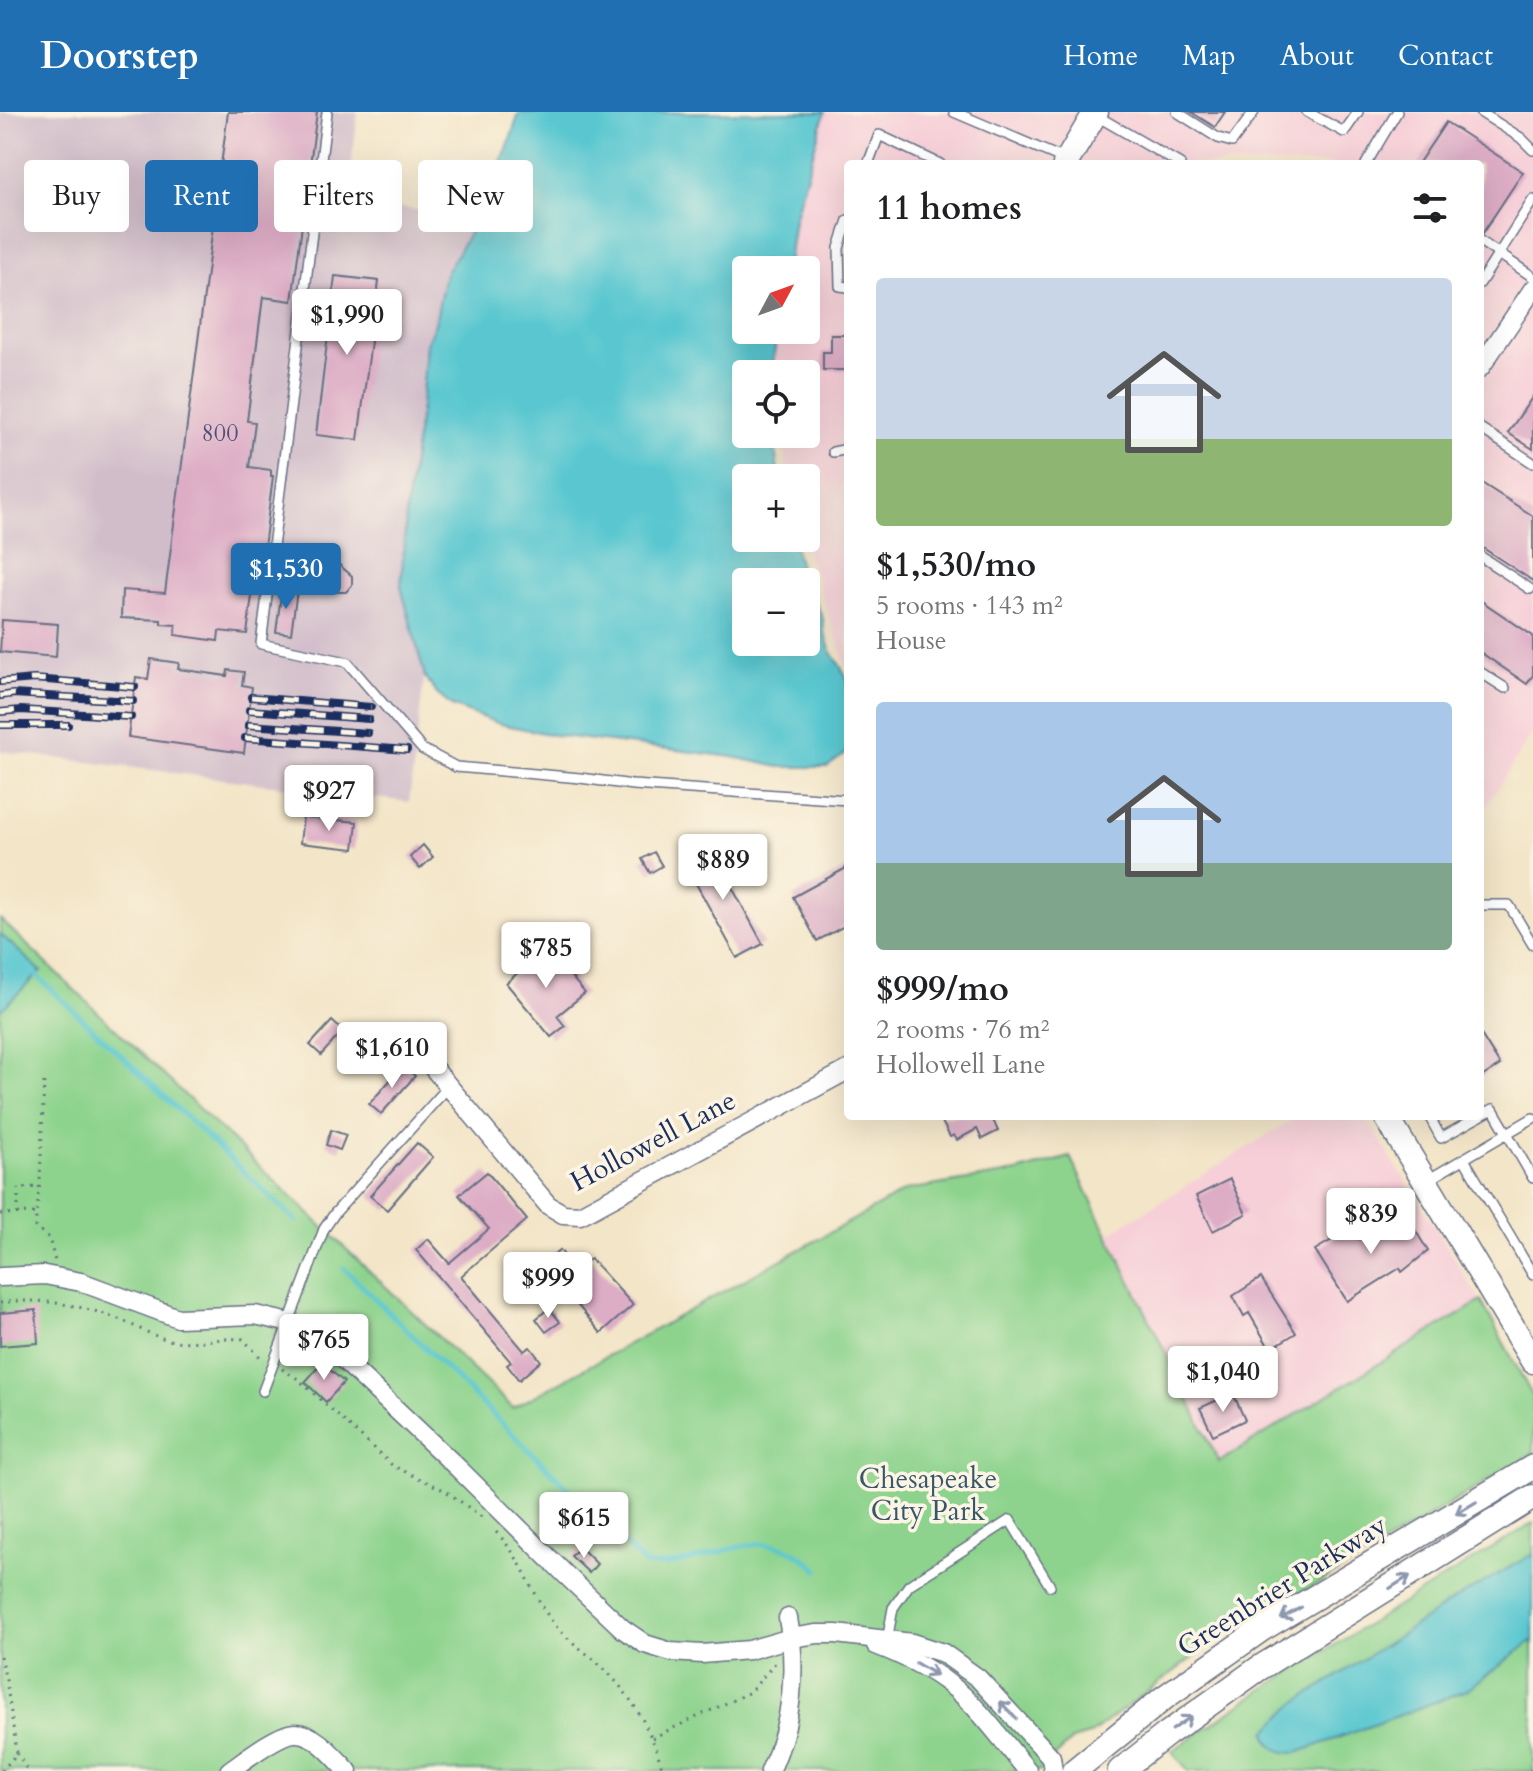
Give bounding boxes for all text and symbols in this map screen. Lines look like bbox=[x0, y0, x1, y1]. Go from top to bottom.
text: Doorstep bbox=[40, 30, 199, 82]
text: Home bbox=[1063, 37, 1138, 75]
text: Map bbox=[1182, 37, 1236, 75]
text: About bbox=[1280, 37, 1354, 75]
text: Contact bbox=[1398, 37, 1493, 75]
chip: Buy bbox=[24, 160, 129, 232]
chip: Rent bbox=[145, 160, 258, 232]
chip: Filters bbox=[274, 160, 402, 232]
chip: New bbox=[418, 160, 533, 232]
text: 11 homes bbox=[876, 185, 1022, 231]
icon: filters bbox=[1408, 186, 1452, 230]
north arrow bbox=[732, 256, 820, 344]
map controls bbox=[732, 256, 820, 656]
pin: $1,990 bbox=[282, 289, 412, 357]
text: $1,990 bbox=[310, 297, 384, 332]
icon: home bbox=[1092, 330, 1236, 474]
button: locate bbox=[732, 360, 820, 448]
house number: 800 bbox=[202, 417, 238, 450]
button: + bbox=[732, 464, 820, 552]
text: $1,530/mo bbox=[876, 542, 1036, 588]
pin: $1,530 bbox=[221, 543, 351, 611]
text: $1,530 bbox=[249, 551, 323, 586]
button: − bbox=[732, 568, 820, 656]
text: 5 rooms · 143 m² bbox=[876, 588, 1063, 623]
text: House bbox=[876, 623, 947, 658]
icon: home bbox=[1092, 754, 1236, 898]
pin: $927 bbox=[282, 765, 376, 833]
text: $927 bbox=[302, 773, 356, 808]
pin: $889 bbox=[676, 834, 770, 902]
text: $889 bbox=[696, 842, 750, 877]
pin: $785 bbox=[499, 922, 593, 990]
text: $785 bbox=[519, 930, 573, 965]
text: $999/mo bbox=[876, 966, 1009, 1012]
text: 2 rooms · 76 m² bbox=[876, 1012, 1049, 1047]
pin: $1,610 bbox=[327, 1022, 457, 1090]
text: $1,610 bbox=[355, 1030, 429, 1065]
text: Hollowell Lane bbox=[876, 1047, 1045, 1082]
street label: Hollowell Lane bbox=[563, 1081, 743, 1201]
pin: $839 bbox=[1324, 1188, 1418, 1256]
text: $839 bbox=[1344, 1196, 1398, 1231]
pin: $999 bbox=[501, 1252, 595, 1320]
text: $999 bbox=[521, 1260, 575, 1295]
pin: $765 bbox=[277, 1314, 371, 1382]
text: $765 bbox=[297, 1322, 351, 1357]
pin: $1,040 bbox=[1158, 1346, 1288, 1414]
text: $1,040 bbox=[1186, 1354, 1260, 1389]
park label: Chesapeake City Park bbox=[859, 1460, 997, 1530]
pin: $615 bbox=[537, 1492, 631, 1560]
text: $615 bbox=[557, 1500, 611, 1535]
one-way arrow bbox=[1455, 1500, 1478, 1516]
street label: Greenbrier Parkway bbox=[1170, 1506, 1394, 1666]
one-way arrow bbox=[1388, 1573, 1411, 1589]
one-way arrow bbox=[1280, 1605, 1303, 1621]
one-way arrow bbox=[914, 1661, 937, 1677]
one-way arrow bbox=[998, 1700, 1017, 1720]
one-way arrow bbox=[1171, 1715, 1192, 1732]

